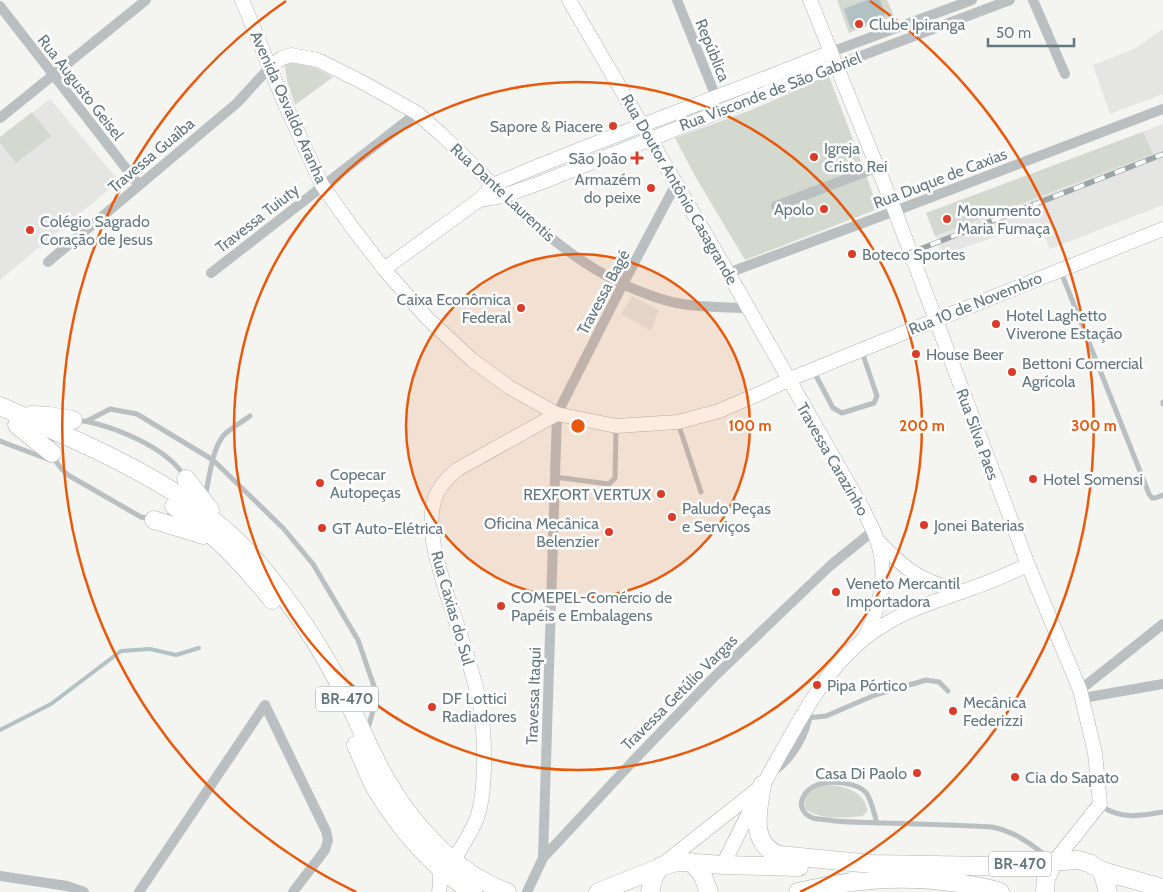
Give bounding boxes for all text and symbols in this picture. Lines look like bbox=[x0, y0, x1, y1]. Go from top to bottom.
place label: Clube Ipiranga bbox=[869, 15, 965, 34]
scale bar bbox=[988, 15, 1074, 47]
street label: República bbox=[691, 16, 734, 85]
marker: Clube Ipiranga bbox=[853, 18, 865, 30]
text: 50 m bbox=[996, 24, 1031, 42]
street label: Avenida Osvaldo Aranha bbox=[246, 28, 331, 187]
street label: Rua Augusto Geisel bbox=[33, 31, 128, 144]
street label: Rua Visconde de São Gabriel bbox=[677, 48, 864, 135]
street label: Rua Doutor Antônio Casagrande bbox=[617, 91, 742, 288]
street label: Travessa Guaíba bbox=[104, 114, 198, 197]
place label: Sapore & Piacere bbox=[490, 117, 603, 136]
marker: Sapore & Piacere bbox=[607, 120, 619, 132]
street label: Rua Dante Laurentis bbox=[447, 139, 559, 246]
place label: Igreja Cristo Rei bbox=[824, 139, 887, 176]
street label: Rua Duque de Caxias bbox=[871, 144, 1010, 213]
place label: São João bbox=[568, 149, 627, 168]
marker: Igreja Cristo Rei bbox=[808, 151, 820, 163]
marker: São João bbox=[631, 152, 643, 164]
place label: Armazém do peixe bbox=[575, 170, 641, 207]
street label: Travessa Tuiuty bbox=[212, 180, 303, 257]
marker: Armazém do peixe bbox=[645, 182, 657, 194]
place label: Apolo bbox=[774, 200, 814, 219]
place label: Monumento Maria Fumaça bbox=[957, 201, 1050, 238]
marker: Apolo bbox=[818, 203, 830, 215]
place label: Colégio Sagrado Coração de Jesus bbox=[40, 212, 153, 249]
marker: Monumento Maria Fumaça bbox=[941, 213, 953, 225]
marker: Colégio Sagrado Coração de Jesus bbox=[24, 224, 36, 236]
place label: Boteco Sportes bbox=[862, 245, 966, 264]
street label: Travessa Bagé bbox=[573, 247, 634, 338]
marker: Boteco Sportes bbox=[846, 248, 858, 260]
street label: Rua 10 de Novembro bbox=[906, 268, 1045, 339]
place label: Caixa Econômica Federal bbox=[397, 290, 511, 327]
marker: Caixa Econômica Federal bbox=[515, 302, 527, 314]
place label: Hotel Laghetto Viverone Estação bbox=[1006, 306, 1123, 343]
marker: Hotel Laghetto Viverone Estação bbox=[990, 318, 1002, 330]
place label: House Beer bbox=[926, 345, 1005, 364]
marker: House Beer bbox=[910, 348, 922, 360]
place label: Bettoni Comercial Agrícola bbox=[1022, 354, 1143, 391]
marker: Bettoni Comercial Agrícola bbox=[1006, 366, 1018, 378]
street label: Rua Silva Paes bbox=[952, 386, 1003, 483]
street label: Travessa Carazinho bbox=[792, 399, 873, 519]
centre of rings bbox=[569, 417, 587, 435]
text: 100 m bbox=[728, 417, 772, 435]
text: 200 m bbox=[899, 417, 945, 435]
text: 300 m bbox=[1071, 417, 1117, 435]
place label: Copecar Autopeças bbox=[330, 465, 401, 502]
place label: Hotel Somensi bbox=[1043, 470, 1143, 489]
marker: Hotel Somensi bbox=[1027, 473, 1039, 485]
marker: Copecar Autopeças bbox=[314, 477, 326, 489]
place label: REXFORT VERTUX bbox=[523, 485, 652, 504]
marker: REXFORT VERTUX bbox=[655, 488, 667, 500]
place label: Paludo Peças e Serviços bbox=[682, 499, 771, 536]
marker: Paludo Peças e Serviços bbox=[666, 511, 678, 523]
place label: Oficina Mecânica Belenzier bbox=[484, 514, 600, 551]
place label: Jonei Baterias bbox=[933, 516, 1025, 535]
place label: GT Auto-Elétrica bbox=[332, 519, 444, 538]
marker: Jonei Baterias bbox=[918, 519, 930, 531]
marker: GT Auto-Elétrica bbox=[316, 522, 328, 534]
marker: Oficina Mecânica Belenzier bbox=[603, 526, 615, 538]
street label: Rua Caxias do Sul bbox=[427, 549, 478, 668]
place label: Veneto Mercantil Importadora bbox=[846, 574, 960, 611]
marker: Veneto Mercantil Importadora bbox=[830, 586, 842, 598]
place label: COMEPEL-Comércio de Papéis e Embalagens bbox=[511, 588, 672, 625]
marker: COMEPEL-Comércio de Papéis e Embalagens bbox=[495, 600, 507, 612]
street label: Travessa Getúlio Vargas bbox=[617, 630, 742, 754]
street label: Travessa Itaqui bbox=[522, 647, 545, 745]
place label: Pipa Pórtico bbox=[827, 676, 907, 695]
marker: Pipa Pórtico bbox=[811, 679, 823, 691]
road number: BR-470 bbox=[316, 686, 378, 712]
place label: DF Lottici Radiadores bbox=[442, 689, 517, 726]
place label: Mecânica Federizzi bbox=[963, 693, 1027, 730]
marker: DF Lottici Radiadores bbox=[426, 701, 438, 713]
marker: Mecânica Federizzi bbox=[947, 705, 959, 717]
place label: Casa Di Paolo bbox=[815, 764, 907, 783]
marker: Casa Di Paolo bbox=[911, 767, 923, 779]
place label: Cia do Sapato bbox=[1025, 768, 1119, 787]
marker: Cia do Sapato bbox=[1009, 771, 1021, 783]
road number: BR-470 bbox=[989, 852, 1051, 876]

